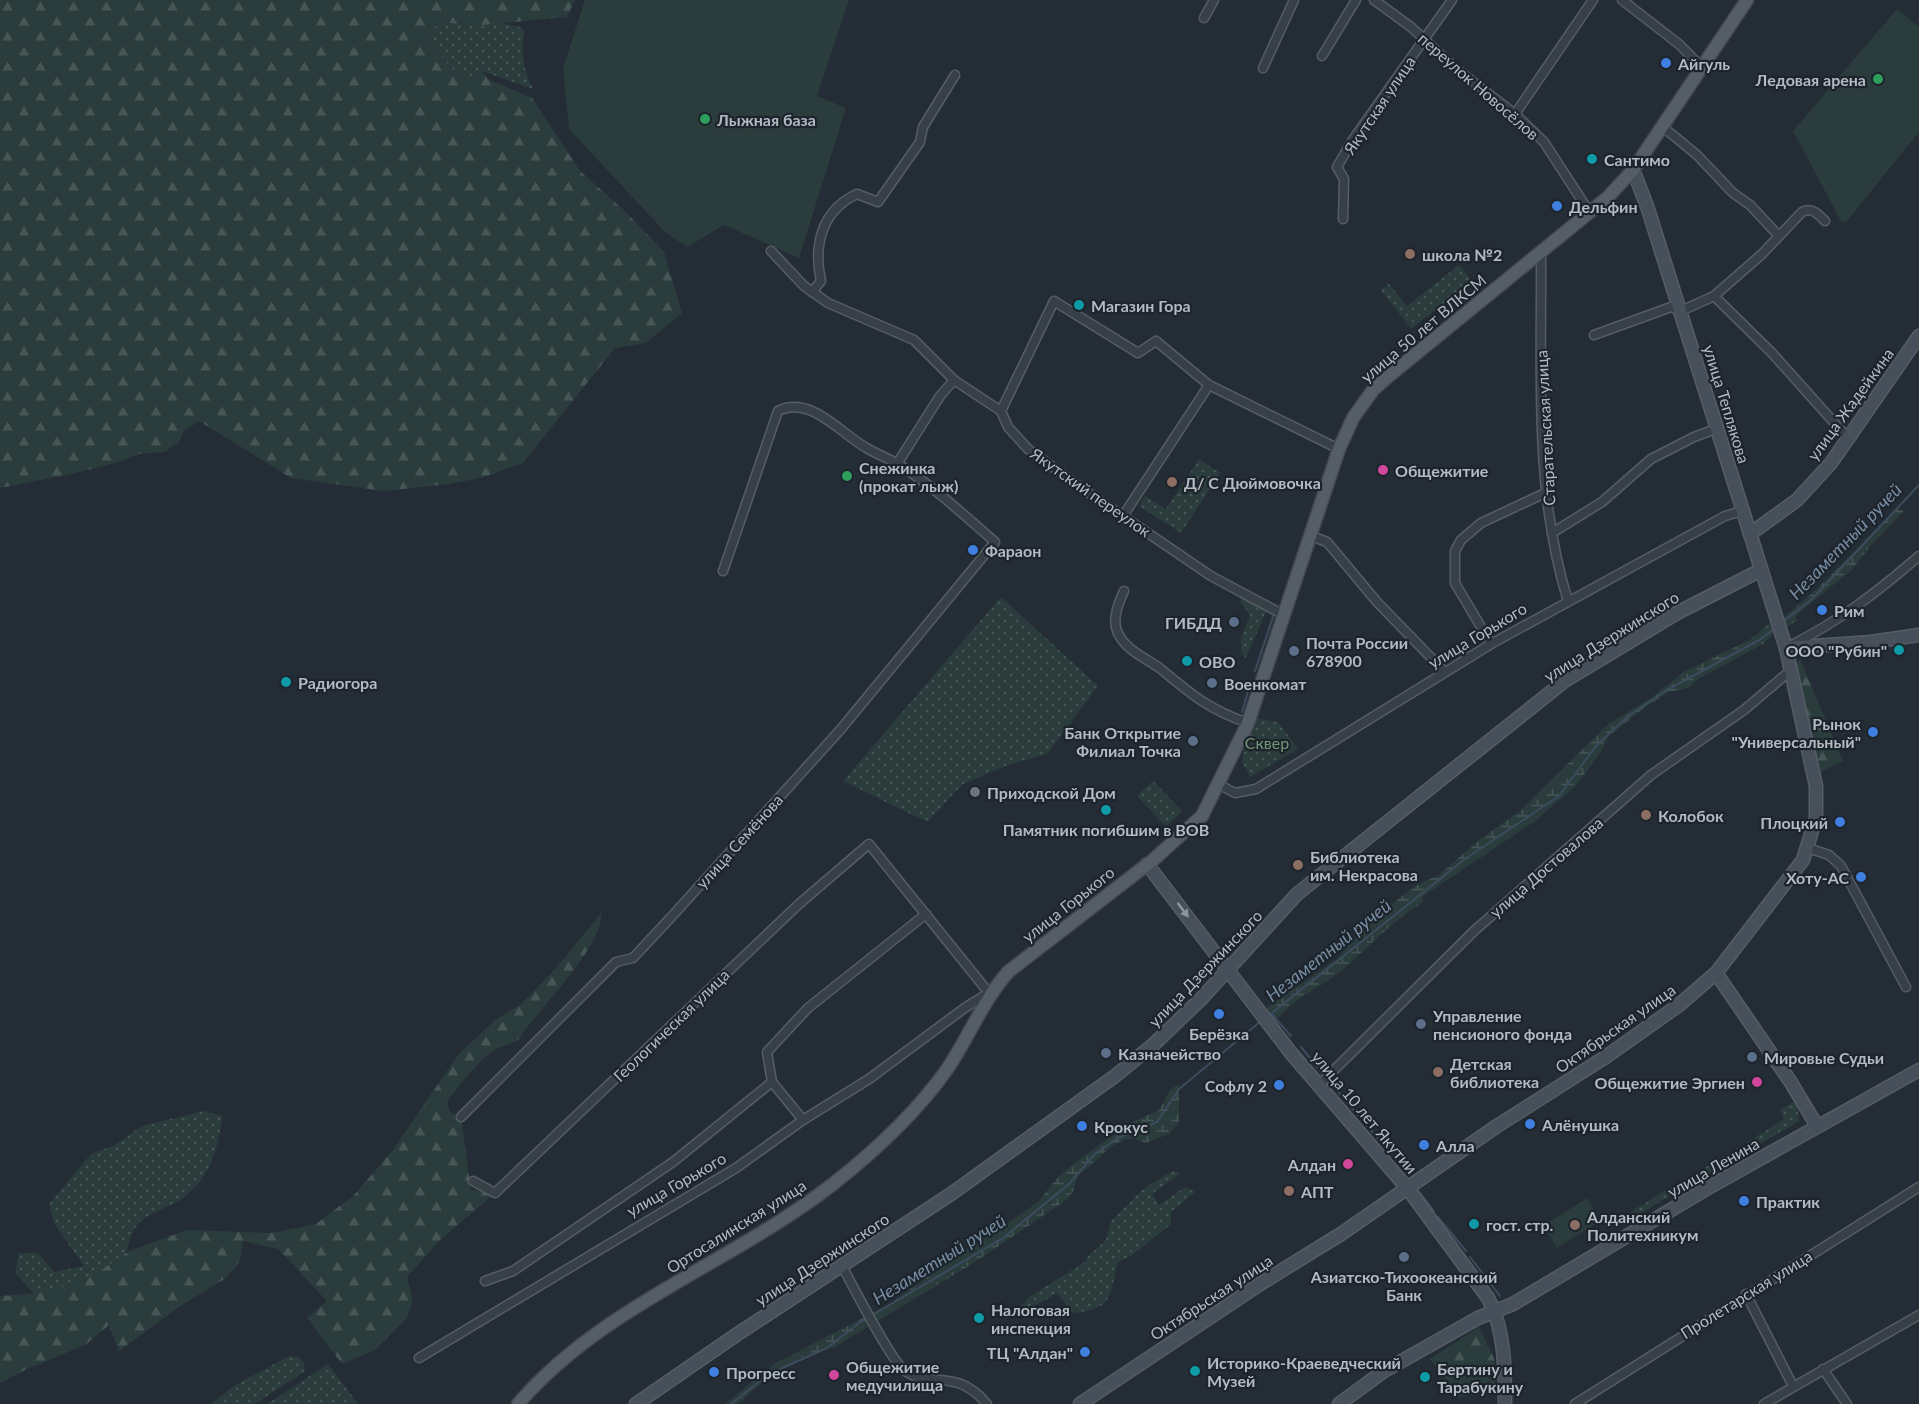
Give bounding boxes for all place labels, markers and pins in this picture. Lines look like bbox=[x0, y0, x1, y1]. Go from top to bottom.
place label: Айгуль bbox=[1677, 54, 1730, 73]
marker: Айгуль bbox=[1659, 56, 1673, 70]
place label: Ледовая арена bbox=[1754, 70, 1866, 89]
marker: Ледовая арена bbox=[1871, 72, 1885, 86]
place label: Лыжная база bbox=[716, 110, 816, 129]
marker: Лыжная база bbox=[698, 112, 712, 126]
place label: Сантимо bbox=[1604, 150, 1670, 169]
marker: Сантимо bbox=[1585, 152, 1599, 166]
place label: Дельфин bbox=[1569, 197, 1638, 216]
marker: Дельфин bbox=[1550, 199, 1564, 213]
place label: школа №2 bbox=[1422, 245, 1502, 264]
marker: школа №2 bbox=[1403, 247, 1417, 261]
place label: Магазин Гора bbox=[1091, 296, 1191, 315]
marker: Магазин Гора bbox=[1072, 298, 1086, 312]
place label: Снежинка (прокат лыж) bbox=[859, 458, 958, 495]
place label: Общежитие bbox=[1395, 461, 1489, 480]
marker: Общежитие bbox=[1376, 463, 1390, 477]
marker: Снежинка (прокат лыж) bbox=[840, 469, 854, 483]
place label: Д/ С Дюймовочка bbox=[1184, 473, 1321, 492]
marker: Д/ С Дюймовочка bbox=[1165, 475, 1179, 489]
place label: Фараон bbox=[985, 541, 1041, 560]
marker: Фараон bbox=[966, 543, 980, 557]
place label: Рим bbox=[1834, 601, 1865, 620]
marker: Рим bbox=[1815, 603, 1829, 617]
place label: ГИБДД bbox=[1165, 613, 1222, 632]
marker: ГИБДД bbox=[1227, 615, 1241, 629]
place label: Почта России 678900 bbox=[1306, 633, 1408, 670]
place label: ООО "Рубин" bbox=[1785, 641, 1887, 660]
marker: ООО "Рубин" bbox=[1892, 643, 1906, 657]
marker: Почта России 678900 bbox=[1287, 644, 1301, 658]
place label: ОВО bbox=[1199, 652, 1235, 671]
marker: ОВО bbox=[1180, 654, 1194, 668]
place label: Радиогора bbox=[298, 673, 377, 692]
place label: Военкомат bbox=[1224, 674, 1307, 693]
marker: Радиогора bbox=[279, 675, 293, 689]
marker: Военкомат bbox=[1205, 676, 1219, 690]
place label: Рынок "Универсальный" bbox=[1732, 714, 1861, 751]
place label: Банк Открытие Филиал Точка bbox=[1064, 723, 1181, 760]
marker: Рынок "Универсальный" bbox=[1866, 725, 1880, 739]
marker: Банк Открытие Филиал Точка bbox=[1186, 734, 1200, 748]
place label: Приходской Дом bbox=[987, 783, 1116, 802]
marker: Приходской Дом bbox=[968, 785, 982, 799]
marker: Памятник погибшим в ВОВ bbox=[1099, 803, 1113, 817]
place label: Колобок bbox=[1658, 806, 1724, 825]
marker: Колобок bbox=[1639, 808, 1653, 822]
place label: Плоцкий bbox=[1760, 813, 1828, 832]
marker: Плоцкий bbox=[1833, 815, 1847, 829]
place label: Памятник погибшим в ВОВ bbox=[1003, 820, 1209, 839]
place label: Библиотека им. Некрасова bbox=[1310, 847, 1418, 884]
marker: Библиотека им. Некрасова bbox=[1291, 858, 1305, 872]
place label: Хоту-АС bbox=[1786, 868, 1849, 887]
marker: Хоту-АС bbox=[1854, 870, 1868, 884]
place label: Управление пенсионого фонда bbox=[1432, 1006, 1572, 1043]
marker: Берёзка bbox=[1212, 1007, 1226, 1021]
marker: Управление пенсионого фонда bbox=[1414, 1017, 1428, 1031]
place label: Берёзка bbox=[1189, 1024, 1249, 1043]
place label: Казначейство bbox=[1118, 1044, 1221, 1063]
marker: Казначейство bbox=[1099, 1046, 1113, 1060]
place label: Мировые Судьи bbox=[1764, 1048, 1884, 1067]
marker: Мировые Судьи bbox=[1745, 1050, 1759, 1064]
place label: Детская библиотека bbox=[1450, 1054, 1539, 1091]
marker: Детская библиотека bbox=[1431, 1065, 1445, 1079]
place label: Общежитие Эргиен bbox=[1595, 1073, 1745, 1092]
marker: Общежитие Эргиен bbox=[1750, 1075, 1764, 1089]
place label: Софлу 2 bbox=[1205, 1076, 1267, 1095]
marker: Софлу 2 bbox=[1272, 1078, 1286, 1092]
place label: Алёнушка bbox=[1541, 1115, 1619, 1134]
place label: Крокус bbox=[1094, 1117, 1148, 1136]
marker: Алёнушка bbox=[1523, 1117, 1537, 1131]
marker: Крокус bbox=[1075, 1119, 1089, 1133]
place label: Алла bbox=[1435, 1136, 1475, 1155]
marker: Алла bbox=[1417, 1138, 1431, 1152]
place label: Алдан bbox=[1287, 1155, 1336, 1174]
marker: Алдан bbox=[1341, 1157, 1355, 1171]
place label: АПТ bbox=[1300, 1182, 1334, 1201]
marker: АПТ bbox=[1282, 1184, 1296, 1198]
place label: Практик bbox=[1756, 1192, 1820, 1211]
marker: Практик bbox=[1737, 1194, 1751, 1208]
place label: Алданский Политехникум bbox=[1586, 1207, 1698, 1244]
place label: гост. стр. bbox=[1486, 1215, 1554, 1234]
marker: гост. стр. bbox=[1467, 1217, 1481, 1231]
marker: Алданский Политехникум bbox=[1568, 1218, 1582, 1232]
marker: Азиатско-Тихоокеанский Банк bbox=[1397, 1250, 1411, 1264]
place label: Азиатско-Тихоокеанский Банк bbox=[1310, 1267, 1497, 1304]
place label: Налоговая инспекция bbox=[991, 1300, 1071, 1337]
marker: Налоговая инспекция bbox=[972, 1311, 986, 1325]
place label: ТЦ "Алдан" bbox=[987, 1343, 1073, 1362]
marker: ТЦ "Алдан" bbox=[1078, 1345, 1092, 1359]
place label: Историко-Краеведческий Музей bbox=[1207, 1353, 1401, 1390]
place label: Общежитие медучилища bbox=[846, 1357, 943, 1394]
place label: Бертину и Тарабукину bbox=[1437, 1359, 1524, 1396]
place label: Прогресс bbox=[726, 1363, 796, 1382]
marker: Историко-Краеведческий Музей bbox=[1188, 1364, 1202, 1378]
marker: Прогресс bbox=[707, 1365, 721, 1379]
marker: Общежитие медучилища bbox=[827, 1368, 841, 1382]
marker: Бертину и Тарабукину bbox=[1418, 1370, 1432, 1384]

